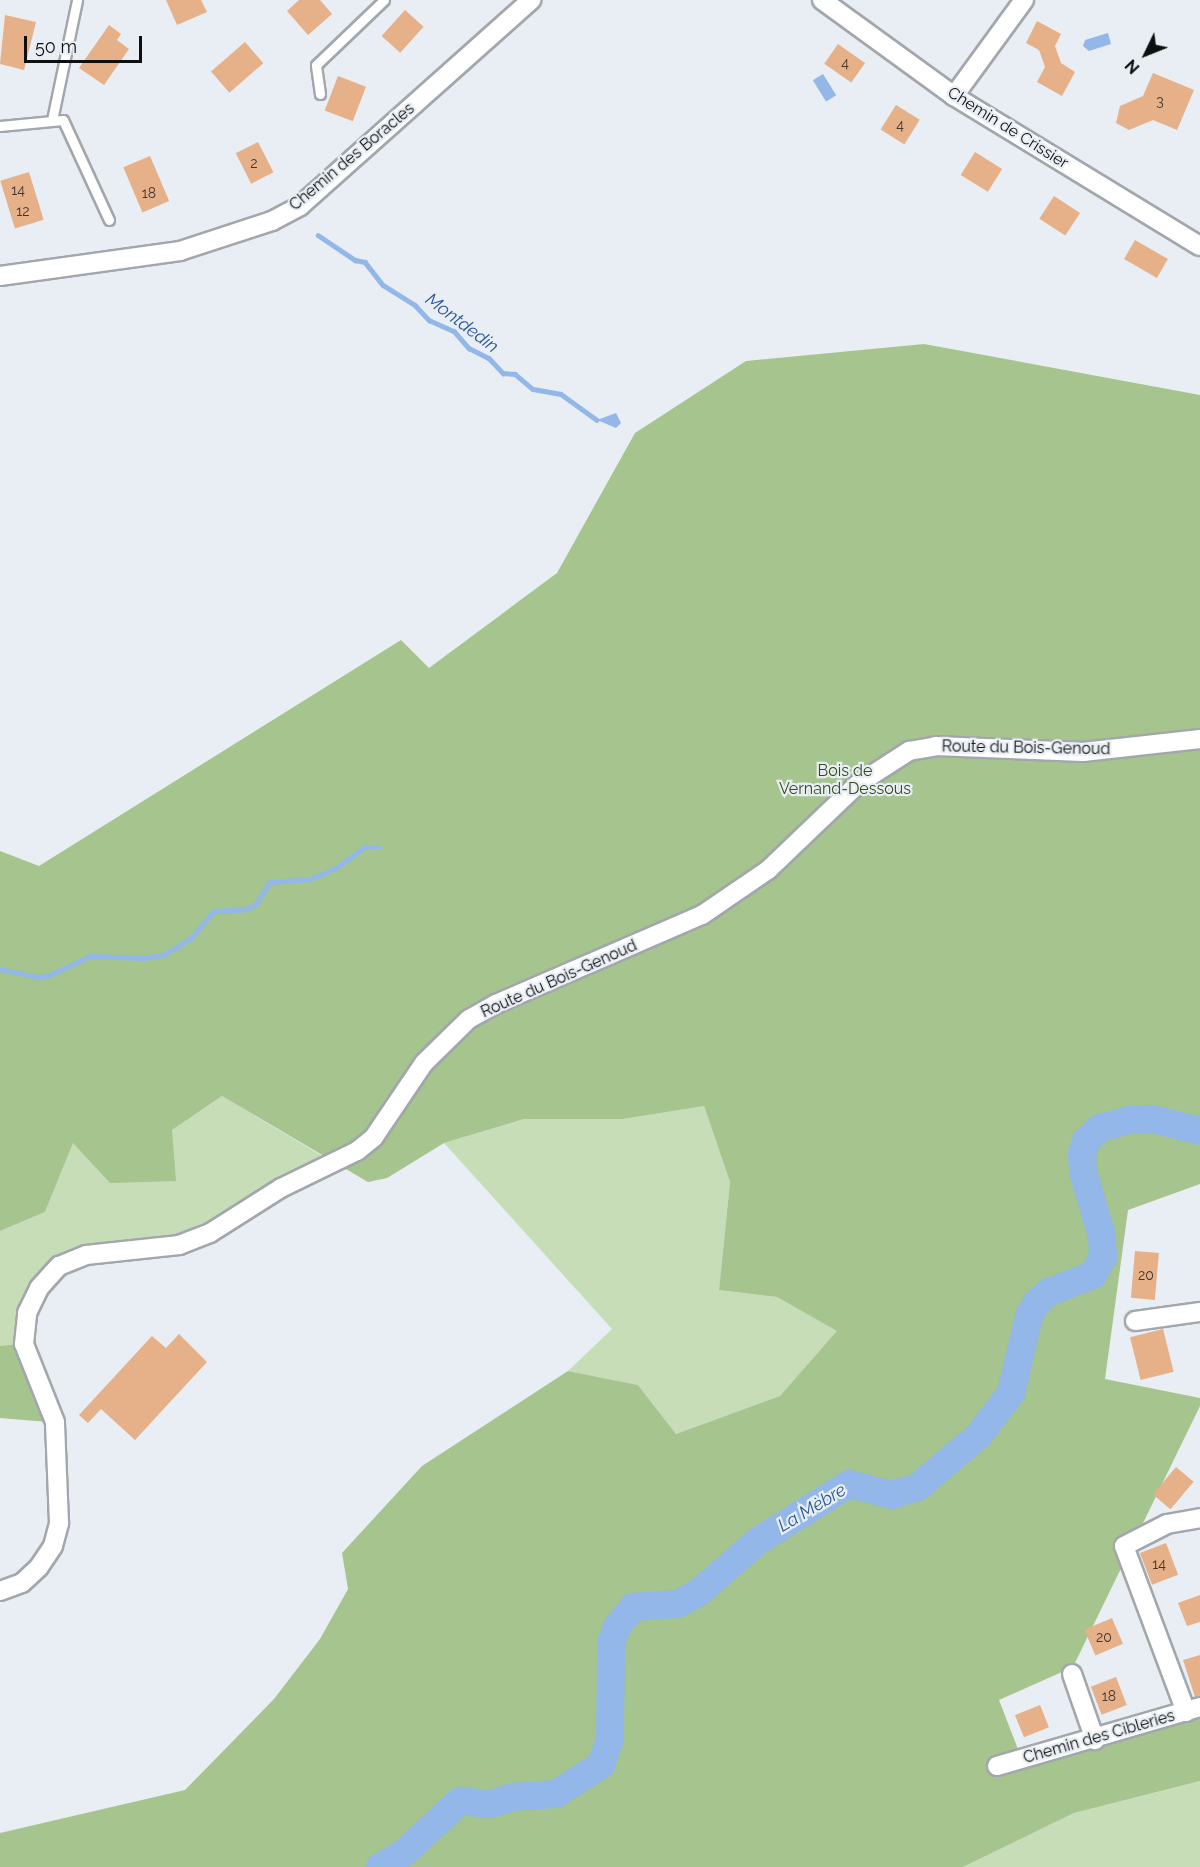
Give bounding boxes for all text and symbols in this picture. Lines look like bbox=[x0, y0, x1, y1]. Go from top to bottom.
scale bar bbox=[27, 24, 146, 62]
north arrow bbox=[1116, 24, 1176, 84]
text: 50 m bbox=[35, 36, 77, 57]
house number: 4 bbox=[841, 55, 849, 71]
text: N bbox=[1121, 56, 1144, 78]
street label: Chemin de Crissier bbox=[944, 83, 1072, 173]
house number: 3 bbox=[1156, 93, 1164, 109]
street label: Chemin des Boracles bbox=[286, 99, 418, 215]
house number: 4 bbox=[896, 117, 904, 133]
house number: 2 bbox=[250, 155, 258, 171]
house number: 14 bbox=[11, 182, 25, 198]
house number: 18 bbox=[142, 185, 156, 201]
house number: 12 bbox=[16, 203, 30, 219]
water label: Montdedin bbox=[421, 289, 503, 357]
street label: Route du Bois-Genoud bbox=[941, 737, 1111, 759]
park label: Bois de Vernand-Dessous bbox=[779, 761, 911, 799]
street label: Route du Bois-Genoud bbox=[478, 936, 640, 1022]
house number: 20 bbox=[1138, 1267, 1154, 1283]
water label: La Mèbre bbox=[774, 1479, 850, 1537]
house number: 14 bbox=[1152, 1556, 1166, 1572]
house number: 20 bbox=[1096, 1629, 1112, 1645]
house number: 18 bbox=[1102, 1688, 1116, 1704]
street label: Chemin des Cibleries bbox=[1021, 1706, 1177, 1768]

